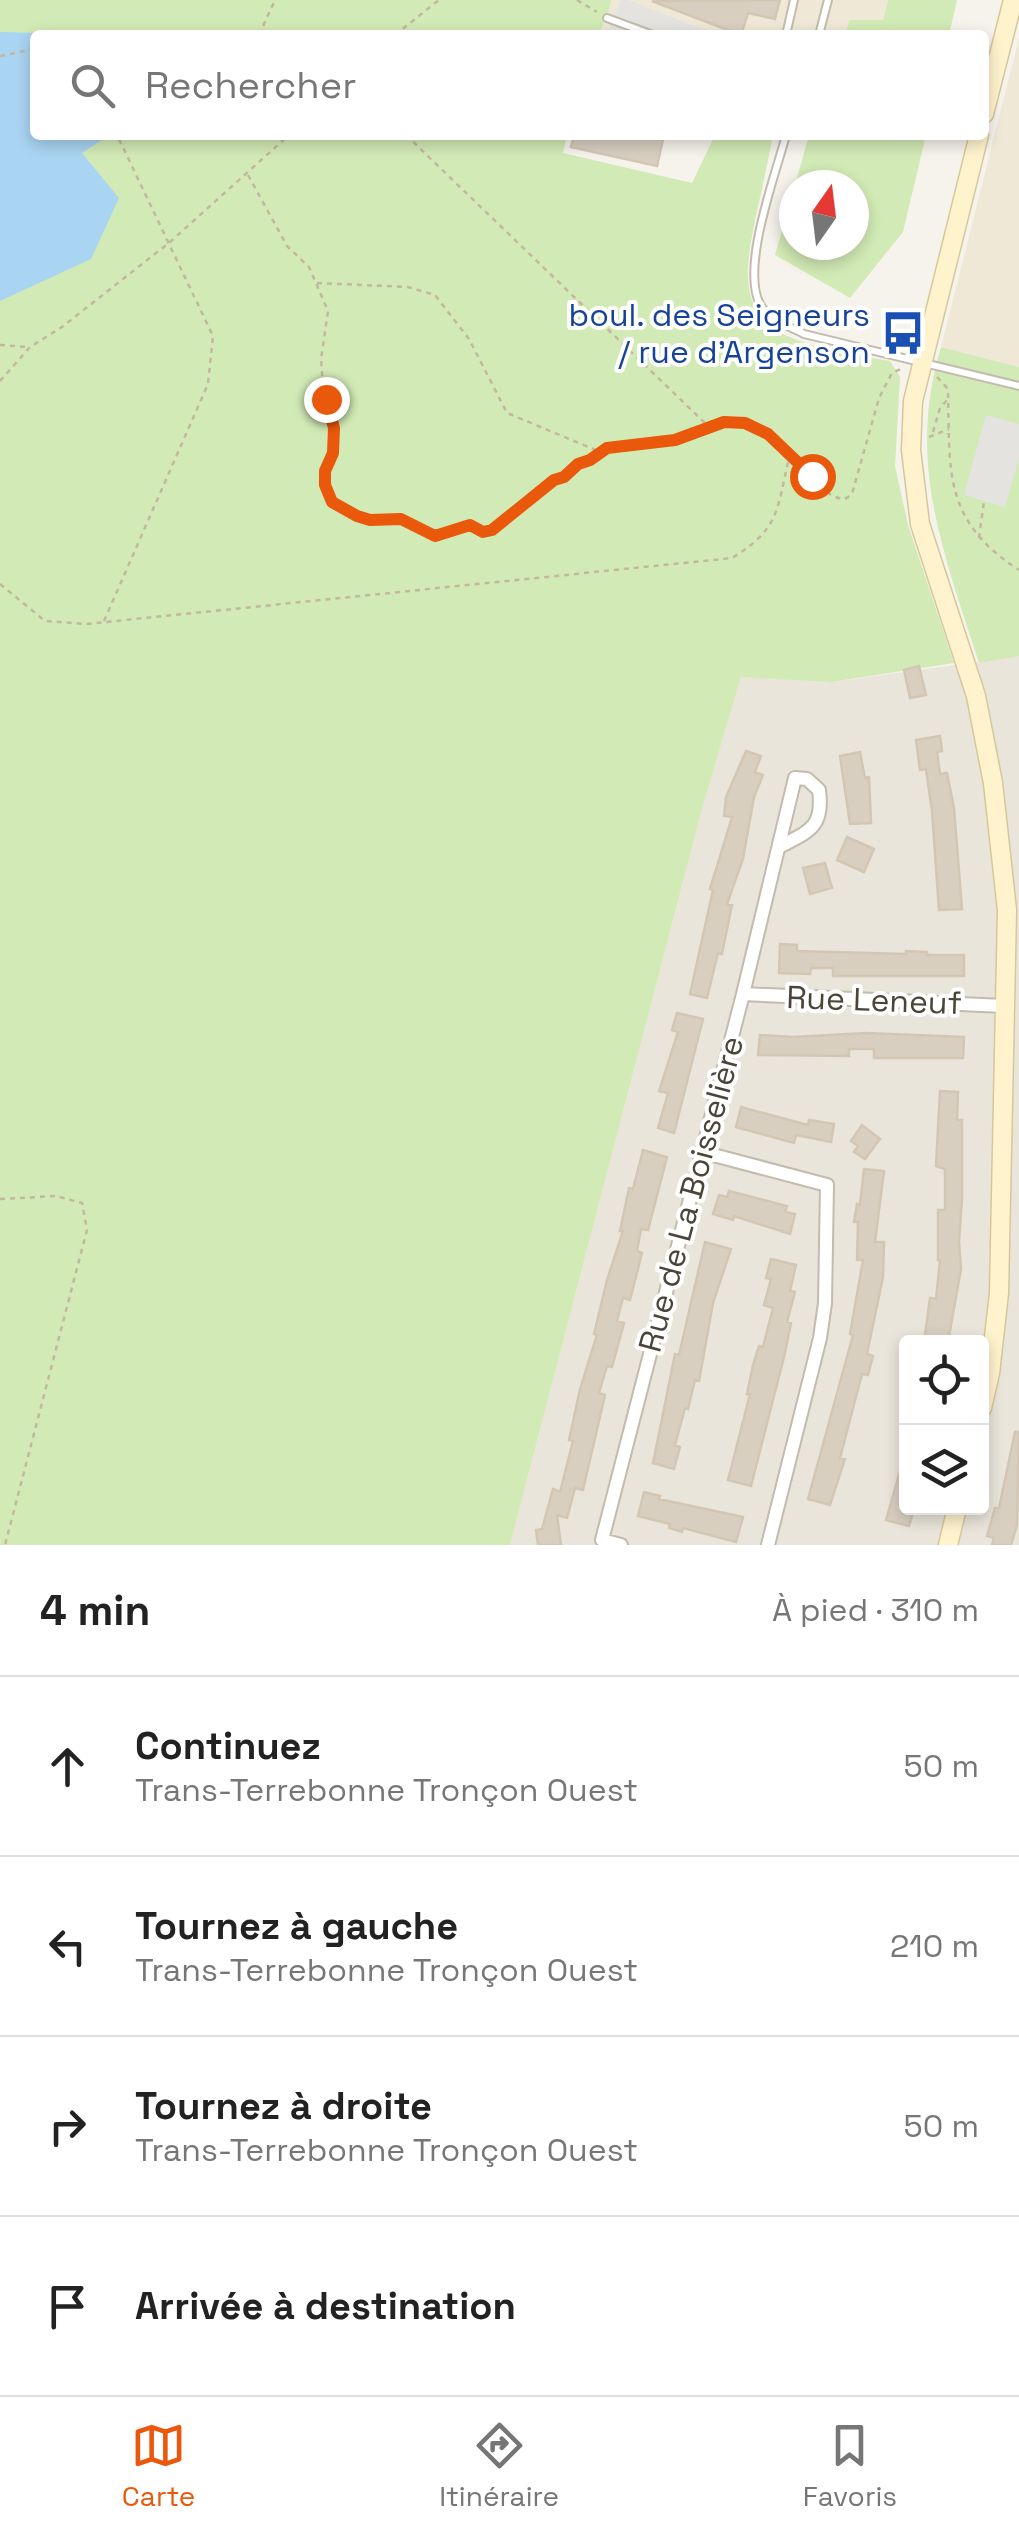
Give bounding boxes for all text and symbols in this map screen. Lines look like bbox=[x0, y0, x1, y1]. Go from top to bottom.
search box bbox=[30, 30, 989, 140]
icon: search bbox=[65, 58, 120, 113]
text: Rechercher bbox=[145, 61, 356, 109]
north arrow bbox=[779, 170, 869, 260]
place label: boul. des Seigneurs / rue d'Argenson bbox=[569, 295, 870, 372]
bus stop icon: boul. des Seigneurs / rue d'Argenson bbox=[879, 309, 927, 357]
route end bbox=[304, 377, 350, 423]
route start bbox=[790, 454, 836, 500]
street label: Rue Leneuf bbox=[786, 977, 962, 1023]
street label: Rue de La Boisselière bbox=[630, 1032, 752, 1356]
map controls bbox=[899, 1335, 989, 1515]
button: locate bbox=[899, 1335, 989, 1425]
button: layers bbox=[899, 1425, 989, 1515]
text: 4 min bbox=[40, 1584, 150, 1637]
text: À pied · 310 m bbox=[772, 1590, 979, 1630]
text: Continuez bbox=[135, 1722, 321, 1770]
icon: ahead bbox=[40, 1739, 95, 1794]
text: 50 m bbox=[904, 1746, 979, 1786]
text: Trans-Terrebonne Tronçon Ouest bbox=[135, 1770, 638, 1810]
text: Tournez à gauche bbox=[135, 1902, 458, 1950]
icon: left bbox=[40, 1919, 95, 1974]
text: 210 m bbox=[890, 1926, 979, 1966]
text: Trans-Terrebonne Tronçon Ouest bbox=[135, 1950, 638, 1990]
text: Tournez à droite bbox=[135, 2082, 432, 2130]
icon: right bbox=[40, 2099, 95, 2154]
text: 50 m bbox=[904, 2106, 979, 2146]
text: Trans-Terrebonne Tronçon Ouest bbox=[135, 2130, 638, 2170]
icon: arrive bbox=[40, 2279, 95, 2334]
text: Arrivée à destination bbox=[135, 2282, 516, 2330]
tab: Carte bbox=[122, 2418, 195, 2514]
tab: Itinéraire bbox=[439, 2418, 559, 2514]
tab: Favoris bbox=[803, 2418, 897, 2514]

